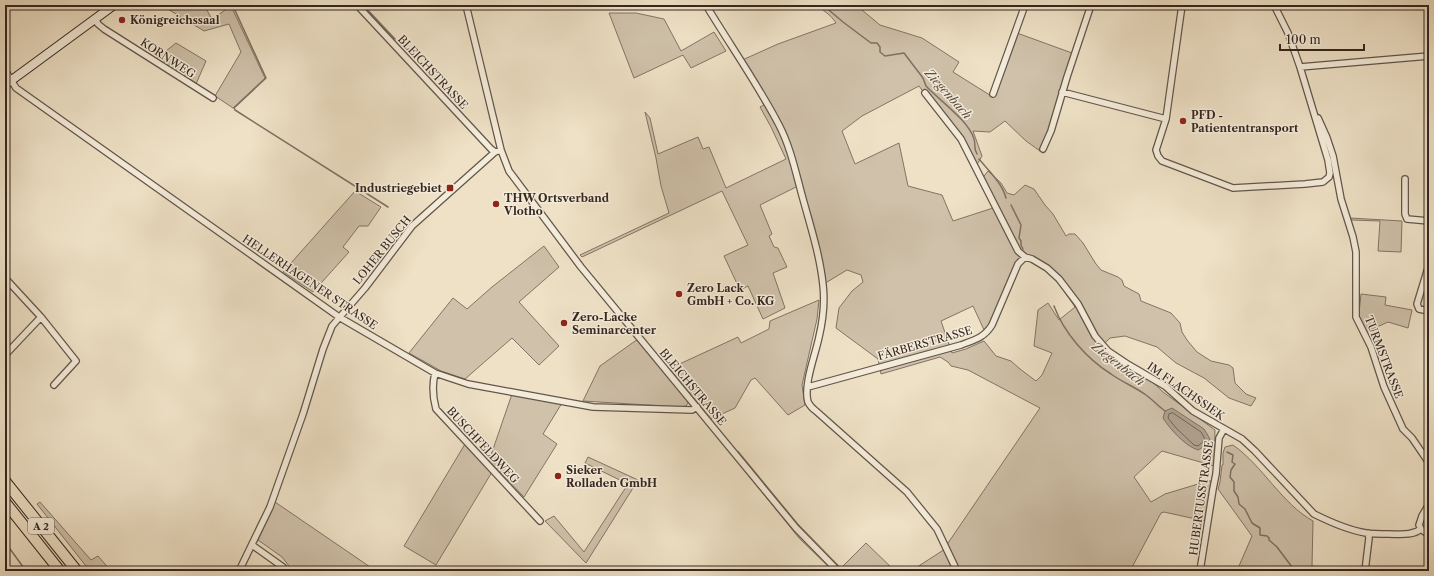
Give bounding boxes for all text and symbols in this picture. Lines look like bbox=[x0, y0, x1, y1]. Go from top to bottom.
place label: Königreichssaal bbox=[130, 13, 220, 27]
marker: Königreichssaal bbox=[117, 15, 127, 25]
scale bar bbox=[1280, 26, 1364, 52]
street label: BLEICHSTRASSE bbox=[395, 32, 471, 112]
text: 100 m bbox=[1286, 32, 1321, 47]
street label: KORNWEG bbox=[138, 35, 198, 81]
water label: Ziegenbach bbox=[921, 64, 975, 122]
place label: PFD - Patiententransport bbox=[1191, 108, 1299, 135]
marker: PFD - Patiententransport bbox=[1178, 116, 1188, 126]
place label: Industriegebiet bbox=[355, 181, 443, 195]
marker: Industriegebiet bbox=[445, 183, 455, 193]
place label: THW Ortsverband Vlotho bbox=[503, 191, 610, 218]
marker: THW Ortsverband Vlotho bbox=[491, 199, 501, 209]
street label: LOHER BUSCH bbox=[350, 213, 414, 287]
street label: HELLERHAGENER STRASSE bbox=[240, 232, 380, 333]
place label: Zero Lack GmbH + Co. KG bbox=[687, 281, 775, 308]
marker: Zero Lack GmbH + Co. KG bbox=[674, 289, 684, 299]
place label: Zero-Lacke Seminarcenter bbox=[572, 310, 657, 337]
street label: TURMSTRASSE bbox=[1362, 314, 1406, 401]
marker: Zero-Lacke Seminarcenter bbox=[559, 318, 569, 328]
street label: FÄRBERSTRASSE bbox=[876, 323, 974, 363]
water label: Ziegenbach bbox=[1088, 338, 1148, 389]
street label: BLEICHSTRASSE bbox=[657, 346, 730, 429]
street label: IM FLACHSSIEK bbox=[1144, 359, 1228, 423]
street label: BUSCHFELDWEG bbox=[444, 404, 522, 486]
street label: HUBERTUSSTRASSE bbox=[1186, 439, 1216, 556]
place label: Sieker Rolladen GmbH bbox=[566, 463, 657, 490]
marker: Sieker Rolladen GmbH bbox=[553, 471, 563, 481]
road number: A 2 bbox=[28, 518, 54, 534]

